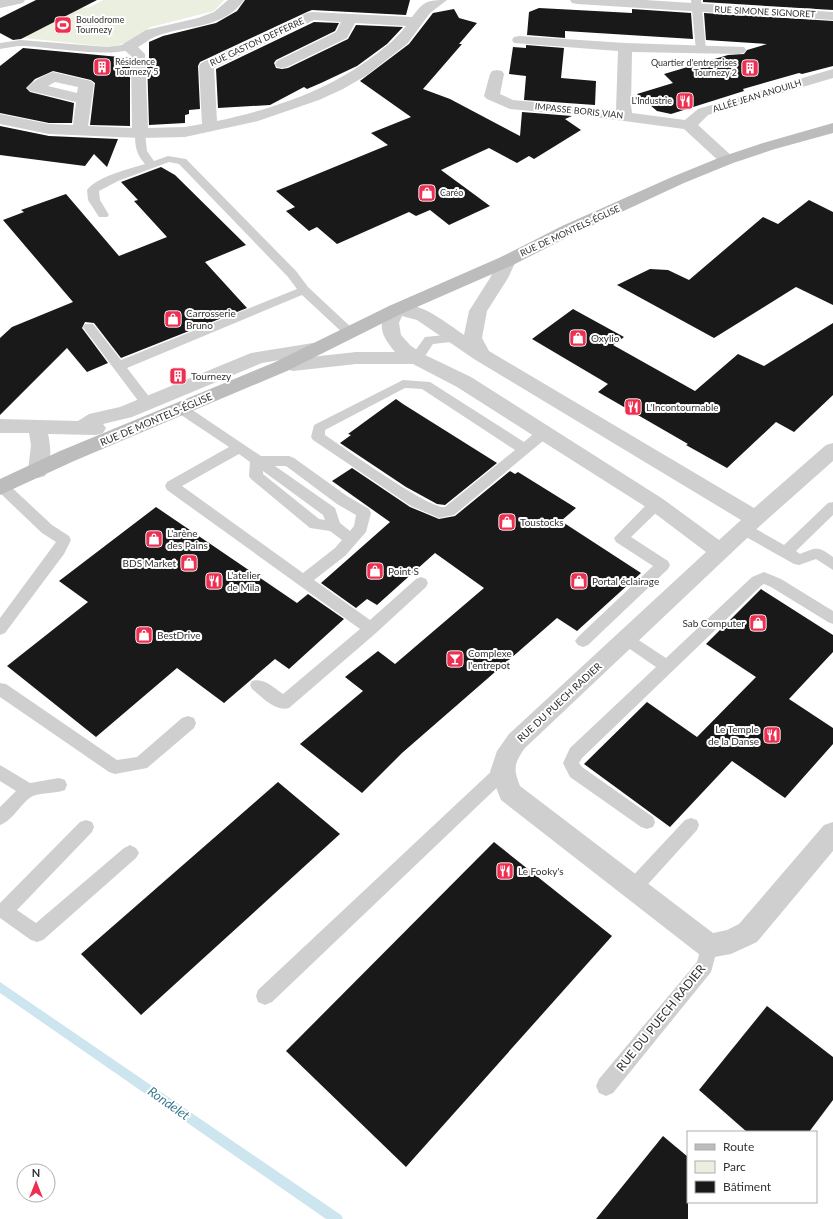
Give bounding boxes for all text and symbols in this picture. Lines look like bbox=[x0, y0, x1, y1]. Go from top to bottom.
street label: RUE SIMONE SIGNORET bbox=[714, 3, 817, 20]
place label: Boulodrome Tournezy bbox=[76, 14, 125, 35]
sports icon: Boulodrome Tournezy bbox=[53, 15, 73, 35]
street label: RUE GASTON DEFFERRE bbox=[208, 15, 306, 68]
place label: Résidence Tournezy 5 bbox=[115, 56, 158, 77]
building icon: Résidence Tournezy 5 bbox=[92, 57, 112, 77]
place label: Quartier d'entreprises Tournezy 2 bbox=[651, 57, 737, 78]
building icon: Quartier d'entreprises Tournezy 2 bbox=[740, 58, 760, 78]
street label: ALLÉE JEAN ANOUILH bbox=[711, 77, 803, 114]
restaurant icon: L'Industrie bbox=[675, 91, 695, 111]
place label: L'Industrie bbox=[632, 95, 672, 106]
street label: IMPASSE BORIS VIAN bbox=[534, 100, 624, 121]
shop icon: Caréo bbox=[417, 183, 437, 203]
place label: Caréo bbox=[440, 187, 463, 198]
street label: RUE DE MONTELS-ÉGLISE bbox=[518, 203, 621, 259]
place label: Carrosserie Bruno bbox=[186, 307, 236, 331]
shop icon: Carrosserie Bruno bbox=[163, 309, 183, 329]
shop icon: Oxylio bbox=[568, 328, 588, 348]
place label: Oxylio bbox=[591, 332, 620, 344]
building icon: Tournezy bbox=[168, 366, 188, 386]
place label: Tournezy bbox=[191, 370, 232, 382]
street label: RUE DE MONTELS-ÉGLISE bbox=[98, 390, 214, 448]
restaurant icon: L'Incontournable bbox=[623, 397, 643, 417]
place label: L'Incontournable bbox=[646, 401, 719, 413]
shop icon: Toustocks bbox=[497, 512, 517, 532]
place label: Toustocks bbox=[520, 516, 564, 528]
place label: L'arène des Pains bbox=[167, 527, 208, 551]
shop icon: L'arène des Pains bbox=[144, 529, 164, 549]
shop icon: BDS Market bbox=[179, 553, 199, 573]
place label: BDS Market bbox=[123, 557, 176, 569]
shop icon: Point S bbox=[365, 561, 385, 581]
place label: Point S bbox=[388, 565, 419, 577]
place label: L'atelier de Mila bbox=[227, 569, 261, 593]
restaurant icon: L'atelier de Mila bbox=[204, 571, 224, 591]
shop icon: Portal éclairage bbox=[569, 571, 589, 591]
place label: Portal éclairage bbox=[592, 575, 659, 587]
shop icon: Sab Computer bbox=[748, 613, 768, 633]
place label: Sab Computer bbox=[682, 617, 745, 629]
shop icon: BestDrive bbox=[134, 625, 154, 645]
place label: BestDrive bbox=[157, 629, 200, 641]
place label: Complexe l'entrepot bbox=[468, 647, 512, 671]
bar icon: Complexe l'entrepot bbox=[445, 649, 465, 669]
street label: RUE DU PUECH RADIER bbox=[514, 659, 604, 744]
place label: Le Temple de la Danse bbox=[708, 723, 759, 747]
restaurant icon: Le Temple de la Danse bbox=[762, 725, 782, 745]
restaurant icon: Le Fooky's bbox=[495, 861, 515, 881]
place label: Le Fooky's bbox=[518, 865, 564, 877]
street label: RUE DU PUECH RADIER bbox=[613, 961, 709, 1074]
water label: Rondelet bbox=[145, 1083, 193, 1123]
legend bbox=[687, 1131, 817, 1203]
text: Route bbox=[723, 1139, 754, 1154]
text: Parc bbox=[723, 1159, 746, 1174]
north arrow bbox=[16, 1163, 56, 1203]
text: N bbox=[32, 1166, 40, 1179]
text: Bâtiment bbox=[723, 1179, 772, 1194]

